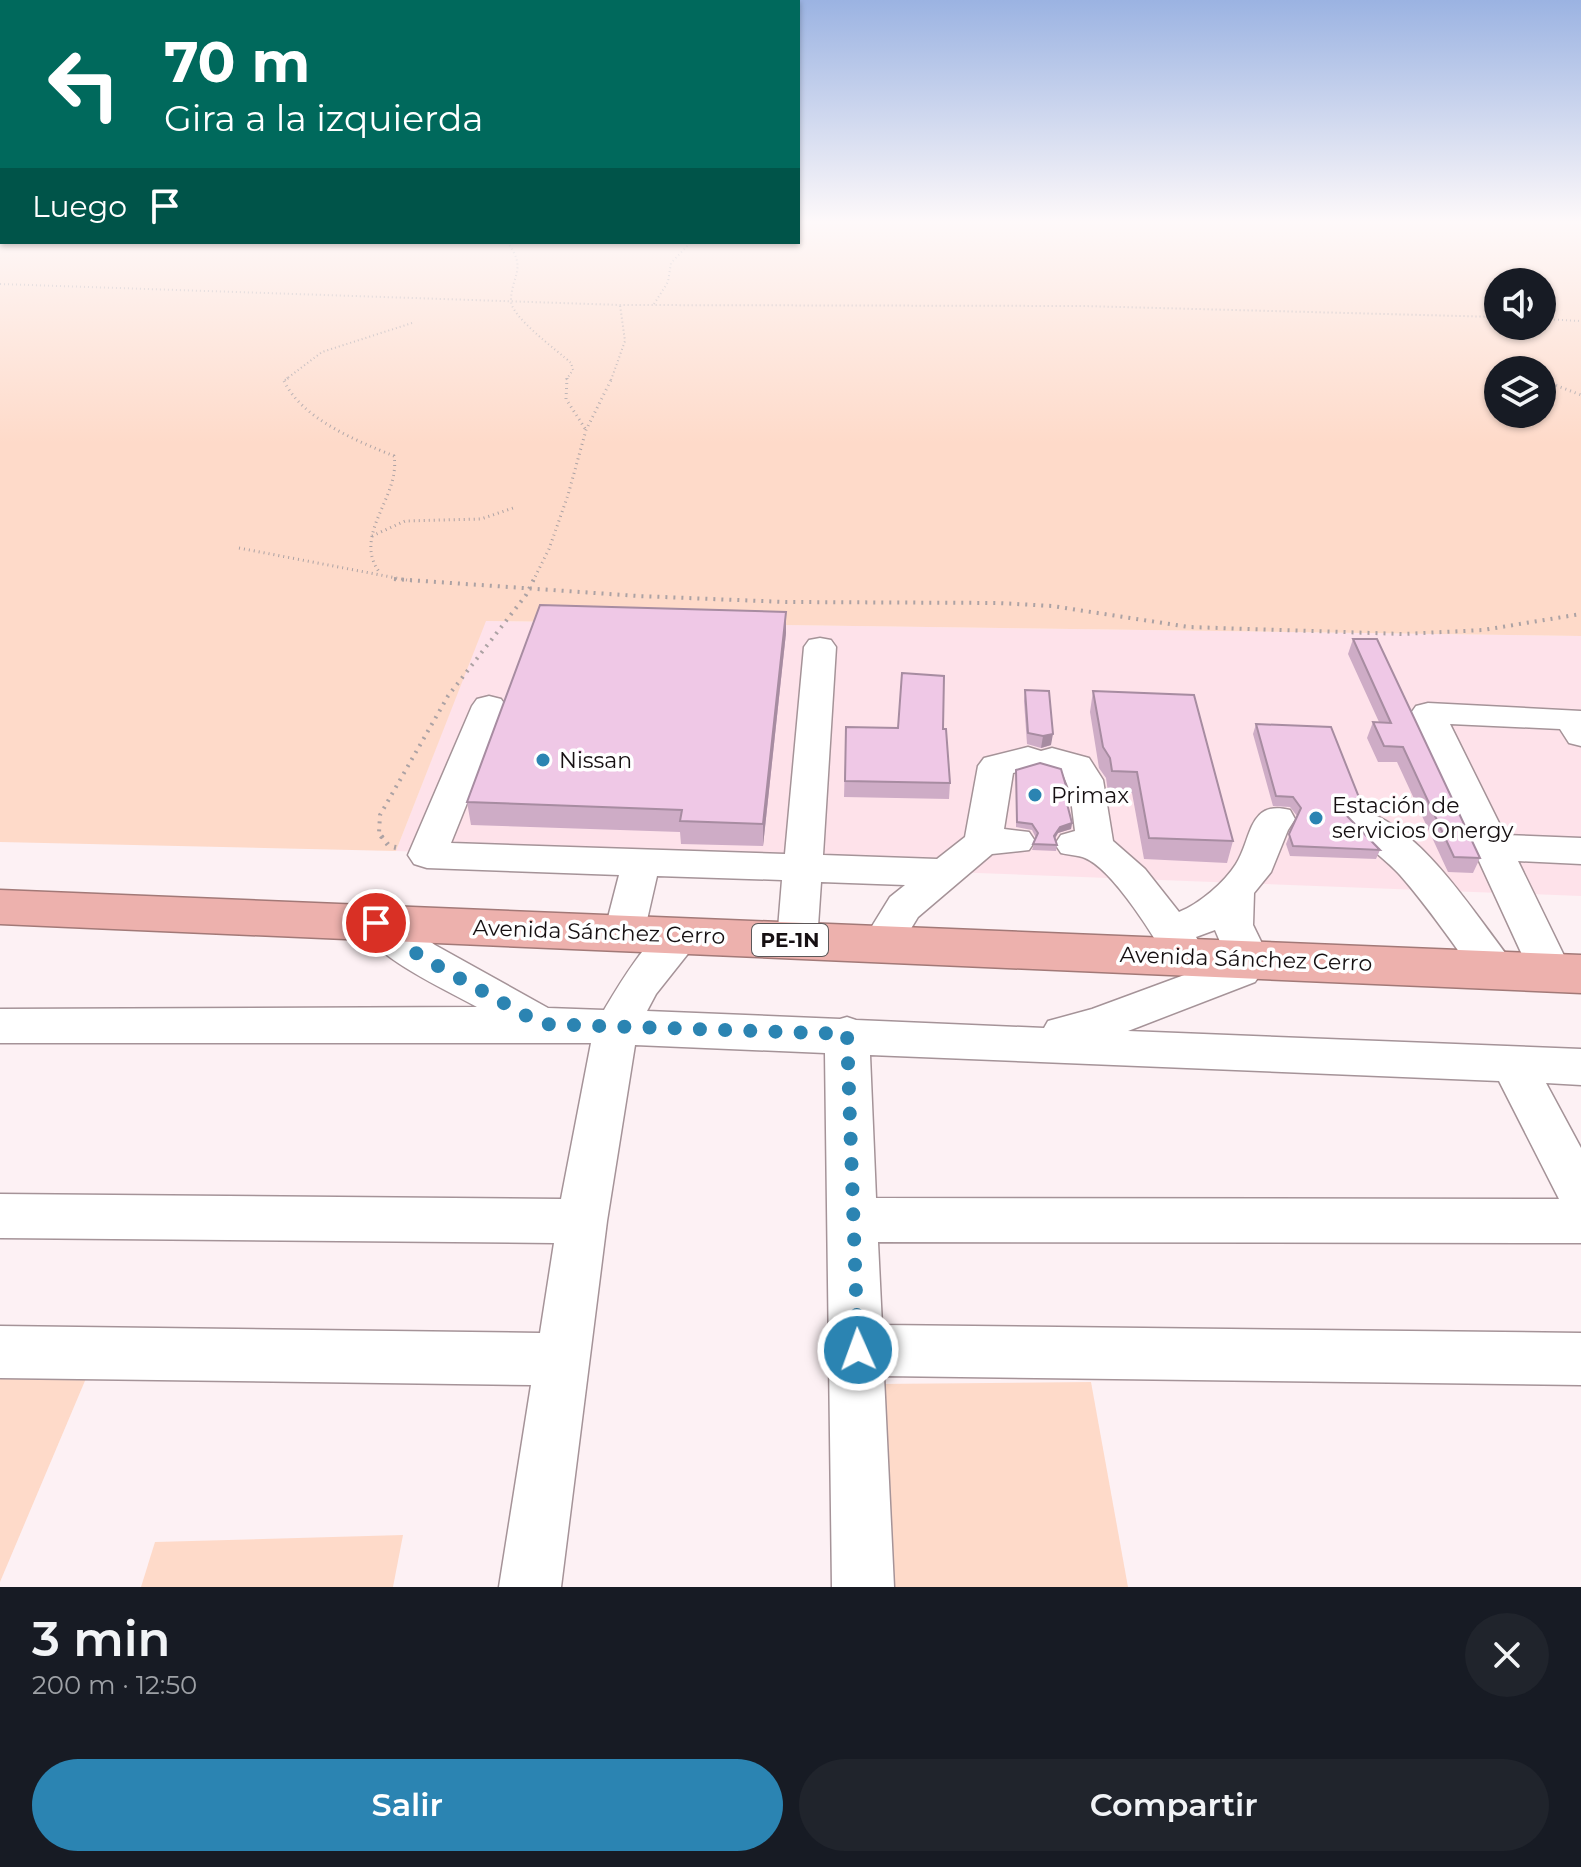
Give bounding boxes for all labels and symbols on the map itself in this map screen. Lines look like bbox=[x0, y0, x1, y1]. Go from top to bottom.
place label: Nissan bbox=[559, 747, 632, 774]
marker: Nissan bbox=[534, 751, 552, 769]
place label: Primax bbox=[1051, 782, 1129, 809]
marker: Primax bbox=[1026, 786, 1044, 804]
place label: Estación de servicios Onergy bbox=[1332, 792, 1514, 844]
marker: Estación de servicios Onergy bbox=[1307, 809, 1325, 827]
pin bbox=[342, 889, 410, 957]
street label: Avenida Sánchez Cerro bbox=[472, 914, 726, 950]
road number: PE-1N bbox=[752, 924, 828, 956]
street label: Avenida Sánchez Cerro bbox=[1119, 941, 1373, 977]
position arrow bbox=[816, 1308, 900, 1392]

